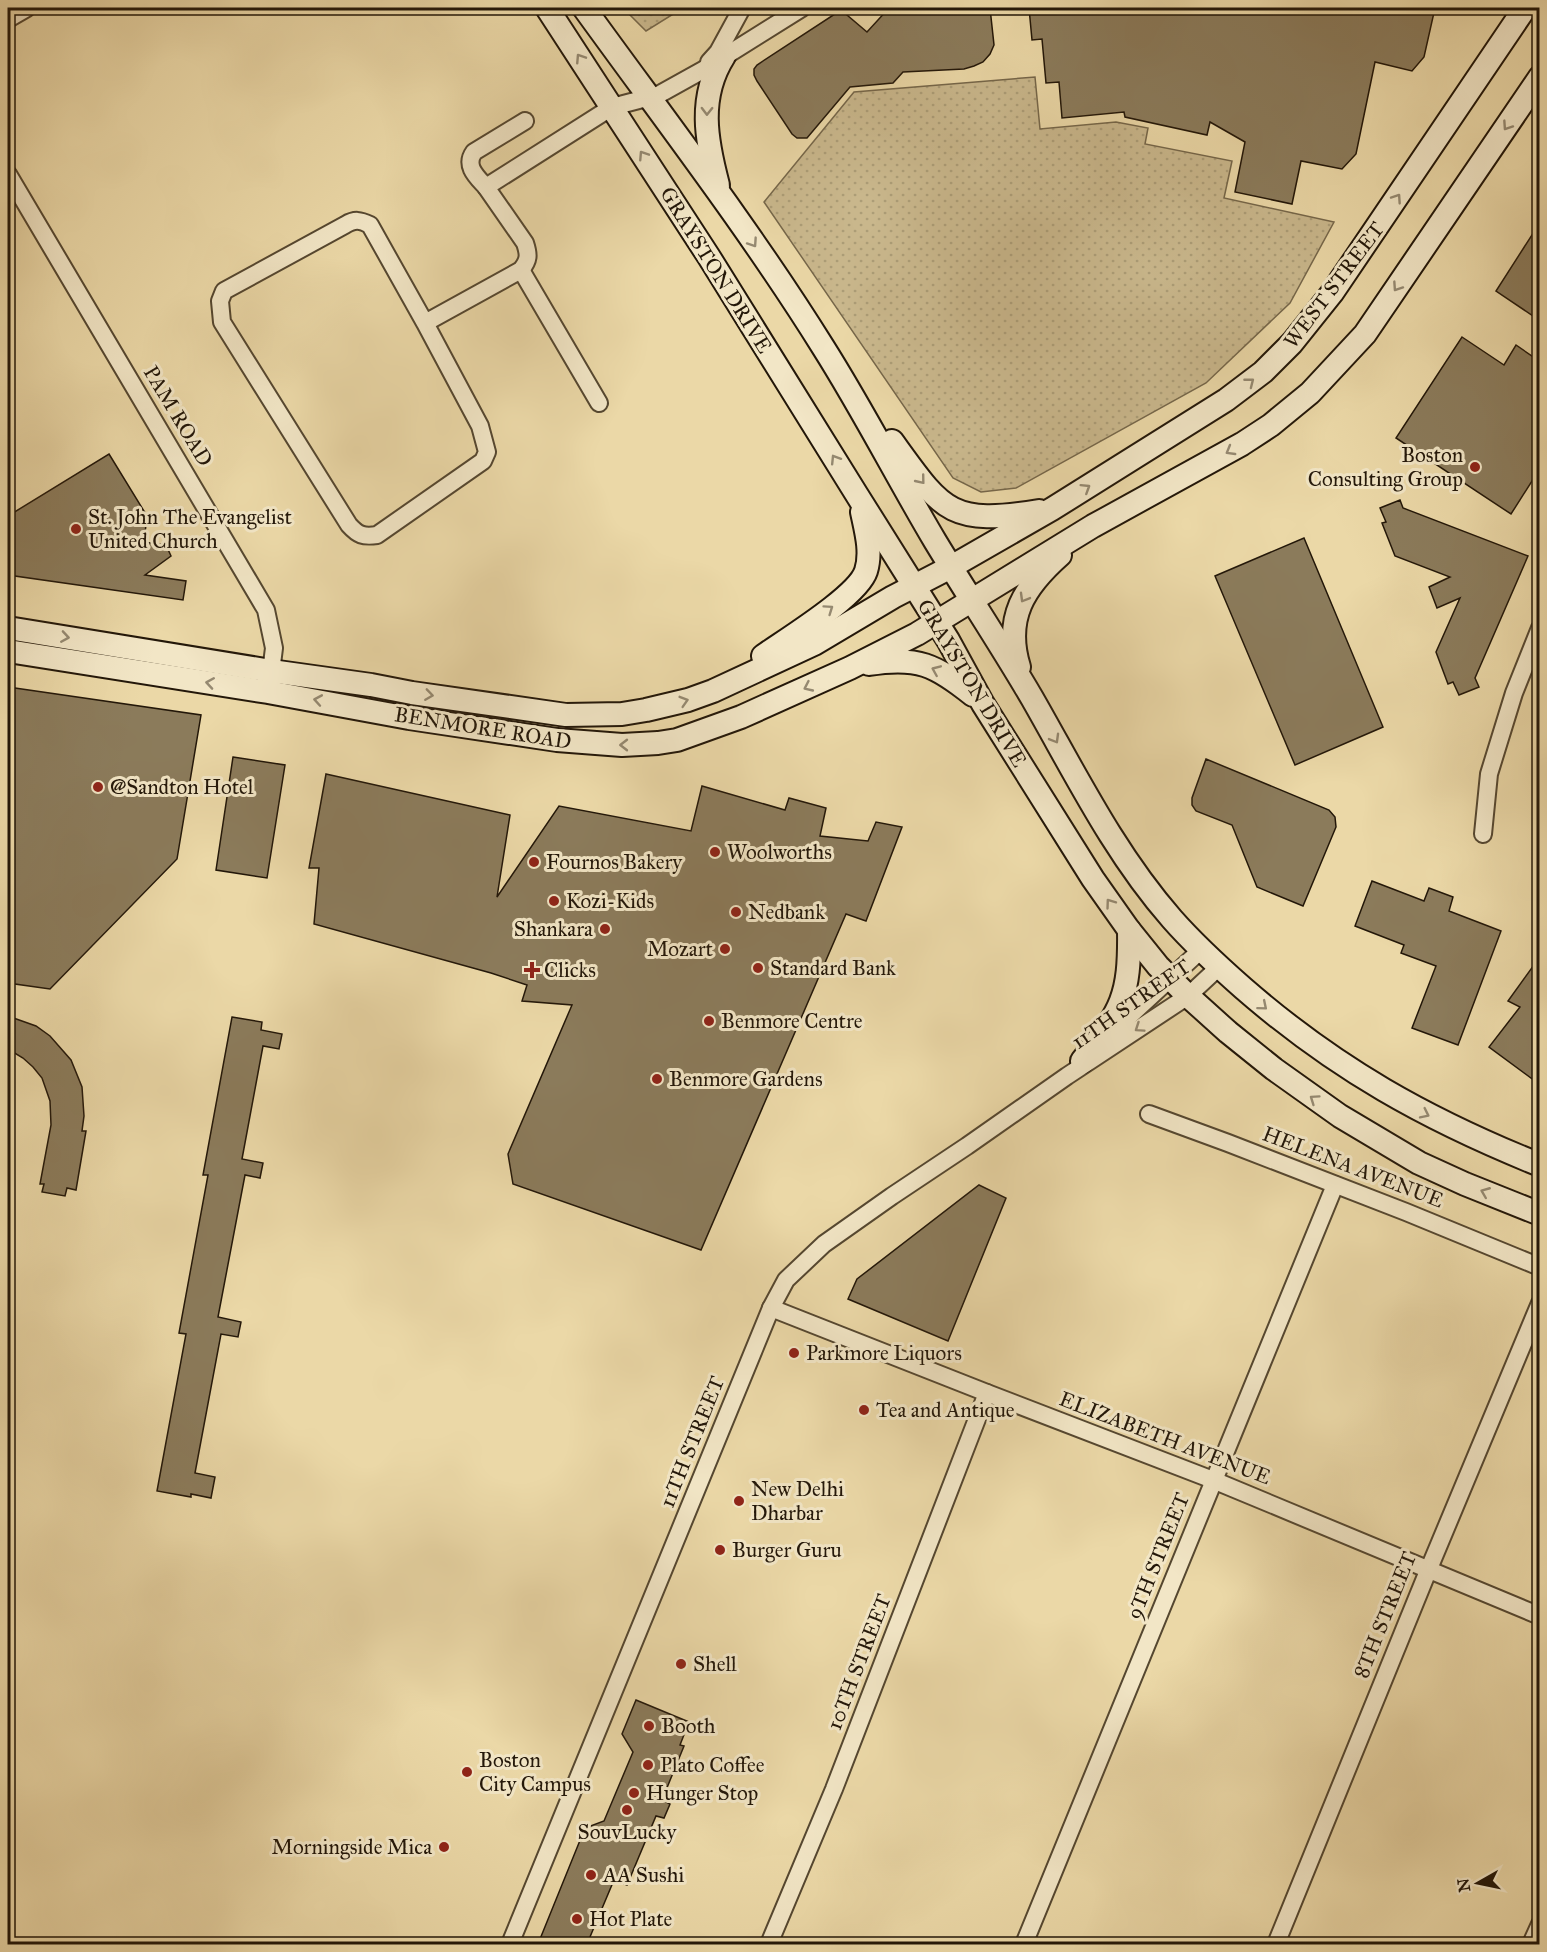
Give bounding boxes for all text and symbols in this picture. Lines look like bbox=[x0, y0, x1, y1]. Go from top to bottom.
one-way arrow bbox=[576, 54, 587, 65]
one-way arrow bbox=[701, 106, 713, 115]
one-way arrow bbox=[1503, 119, 1514, 130]
one-way arrow bbox=[638, 151, 650, 161]
street label: GRAYSTON DRIVE bbox=[654, 182, 778, 358]
one-way arrow bbox=[1390, 194, 1401, 205]
street label: WEST STREET bbox=[1278, 217, 1390, 353]
one-way arrow bbox=[746, 236, 757, 247]
one-way arrow bbox=[1393, 281, 1405, 291]
street label: PAM ROAD bbox=[138, 361, 218, 471]
one-way arrow bbox=[1243, 379, 1254, 390]
place label: Boston Consulting Group bbox=[1308, 442, 1463, 492]
one-way arrow bbox=[1225, 444, 1236, 455]
one-way arrow bbox=[831, 455, 843, 465]
marker: Boston Consulting Group bbox=[1468, 460, 1482, 474]
one-way arrow bbox=[913, 473, 924, 484]
one-way arrow bbox=[1080, 483, 1090, 495]
place label: St. John The Evangelist United Church bbox=[88, 504, 292, 554]
marker: St. John The Evangelist United Church bbox=[69, 522, 83, 536]
one-way arrow bbox=[1019, 592, 1031, 602]
street label: GRAYSTON DRIVE bbox=[912, 594, 1032, 772]
one-way arrow bbox=[823, 605, 834, 616]
one-way arrow bbox=[61, 631, 70, 643]
one-way arrow bbox=[931, 665, 942, 677]
one-way arrow bbox=[205, 677, 215, 690]
one-way arrow bbox=[803, 680, 814, 692]
one-way arrow bbox=[424, 689, 433, 701]
one-way arrow bbox=[313, 695, 323, 707]
one-way arrow bbox=[678, 696, 689, 708]
street label: BENMORE ROAD bbox=[393, 701, 573, 755]
one-way arrow bbox=[1048, 733, 1060, 743]
one-way arrow bbox=[619, 739, 628, 751]
place label: @Sandton Hotel bbox=[110, 774, 254, 800]
marker: @Sandton Hotel bbox=[91, 780, 105, 794]
place label: Woolworths bbox=[727, 839, 832, 865]
marker: Woolworths bbox=[708, 845, 722, 859]
place label: Fournos Bakery bbox=[546, 849, 683, 875]
marker: Fournos Bakery bbox=[527, 855, 541, 869]
place label: Kozi-Kids bbox=[566, 888, 654, 914]
marker: Kozi-Kids bbox=[547, 894, 561, 908]
place label: Nedbank bbox=[748, 899, 825, 925]
one-way arrow bbox=[1106, 899, 1117, 910]
marker: Nedbank bbox=[729, 905, 743, 919]
place label: Shankara bbox=[514, 916, 593, 942]
marker: Shankara bbox=[598, 922, 612, 936]
place label: Mozart bbox=[647, 936, 714, 962]
marker: Mozart bbox=[718, 942, 732, 956]
street label: 11TH STREET bbox=[1066, 953, 1196, 1055]
place label: Standard Bank bbox=[770, 955, 896, 981]
place label: Clicks bbox=[544, 957, 596, 983]
marker: Standard Bank bbox=[751, 961, 765, 975]
marker: Clicks bbox=[525, 963, 539, 977]
one-way arrow bbox=[1256, 998, 1267, 1009]
place label: Benmore Centre bbox=[721, 1008, 863, 1034]
marker: Benmore Centre bbox=[702, 1014, 716, 1028]
one-way arrow bbox=[1135, 1021, 1146, 1032]
place label: Benmore Gardens bbox=[669, 1066, 823, 1092]
marker: Benmore Gardens bbox=[650, 1072, 664, 1086]
one-way arrow bbox=[1310, 1095, 1321, 1106]
one-way arrow bbox=[1419, 1106, 1430, 1118]
street label: HELENA AVENUE bbox=[1259, 1121, 1447, 1213]
one-way arrow bbox=[1480, 1187, 1491, 1199]
place label: Parkmore Liquors bbox=[806, 1340, 962, 1366]
marker: Parkmore Liquors bbox=[787, 1346, 801, 1360]
street label: 11TH STREET bbox=[654, 1372, 730, 1512]
street label: ELIZABETH AVENUE bbox=[1056, 1386, 1274, 1490]
place label: Tea and Antique bbox=[876, 1397, 1015, 1423]
marker: Tea and Antique bbox=[857, 1403, 871, 1417]
place label: New Delhi Dharbar bbox=[751, 1476, 844, 1526]
street label: 9TH STREET bbox=[1121, 1489, 1195, 1623]
marker: New Delhi Dharbar bbox=[732, 1494, 746, 1508]
place label: Burger Guru bbox=[732, 1537, 842, 1563]
marker: Burger Guru bbox=[713, 1543, 727, 1557]
street label: 8TH STREET bbox=[1348, 1548, 1422, 1682]
street label: 10TH STREET bbox=[821, 1590, 897, 1734]
place label: Shell bbox=[693, 1651, 737, 1677]
marker: Shell bbox=[674, 1657, 688, 1671]
place label: Booth bbox=[661, 1713, 716, 1739]
marker: Booth bbox=[642, 1719, 656, 1733]
place label: Boston City Campus bbox=[479, 1747, 591, 1797]
place label: Plato Coffee bbox=[660, 1752, 765, 1778]
marker: Plato Coffee bbox=[641, 1758, 655, 1772]
marker: Boston City Campus bbox=[460, 1765, 474, 1779]
place label: Hunger Stop bbox=[646, 1780, 758, 1806]
marker: Hunger Stop bbox=[627, 1786, 641, 1800]
marker: SouvLucky bbox=[620, 1803, 634, 1817]
place label: SouvLucky bbox=[578, 1819, 678, 1845]
place label: Morningside Mica bbox=[272, 1834, 432, 1860]
marker: Morningside Mica bbox=[437, 1840, 451, 1854]
north arrow bbox=[1448, 1853, 1508, 1913]
place label: AA Sushi bbox=[602, 1862, 684, 1888]
marker: AA Sushi bbox=[584, 1868, 598, 1882]
text: N bbox=[1453, 1877, 1474, 1893]
place label: Hot Plate bbox=[589, 1906, 673, 1932]
marker: Hot Plate bbox=[570, 1912, 584, 1926]

